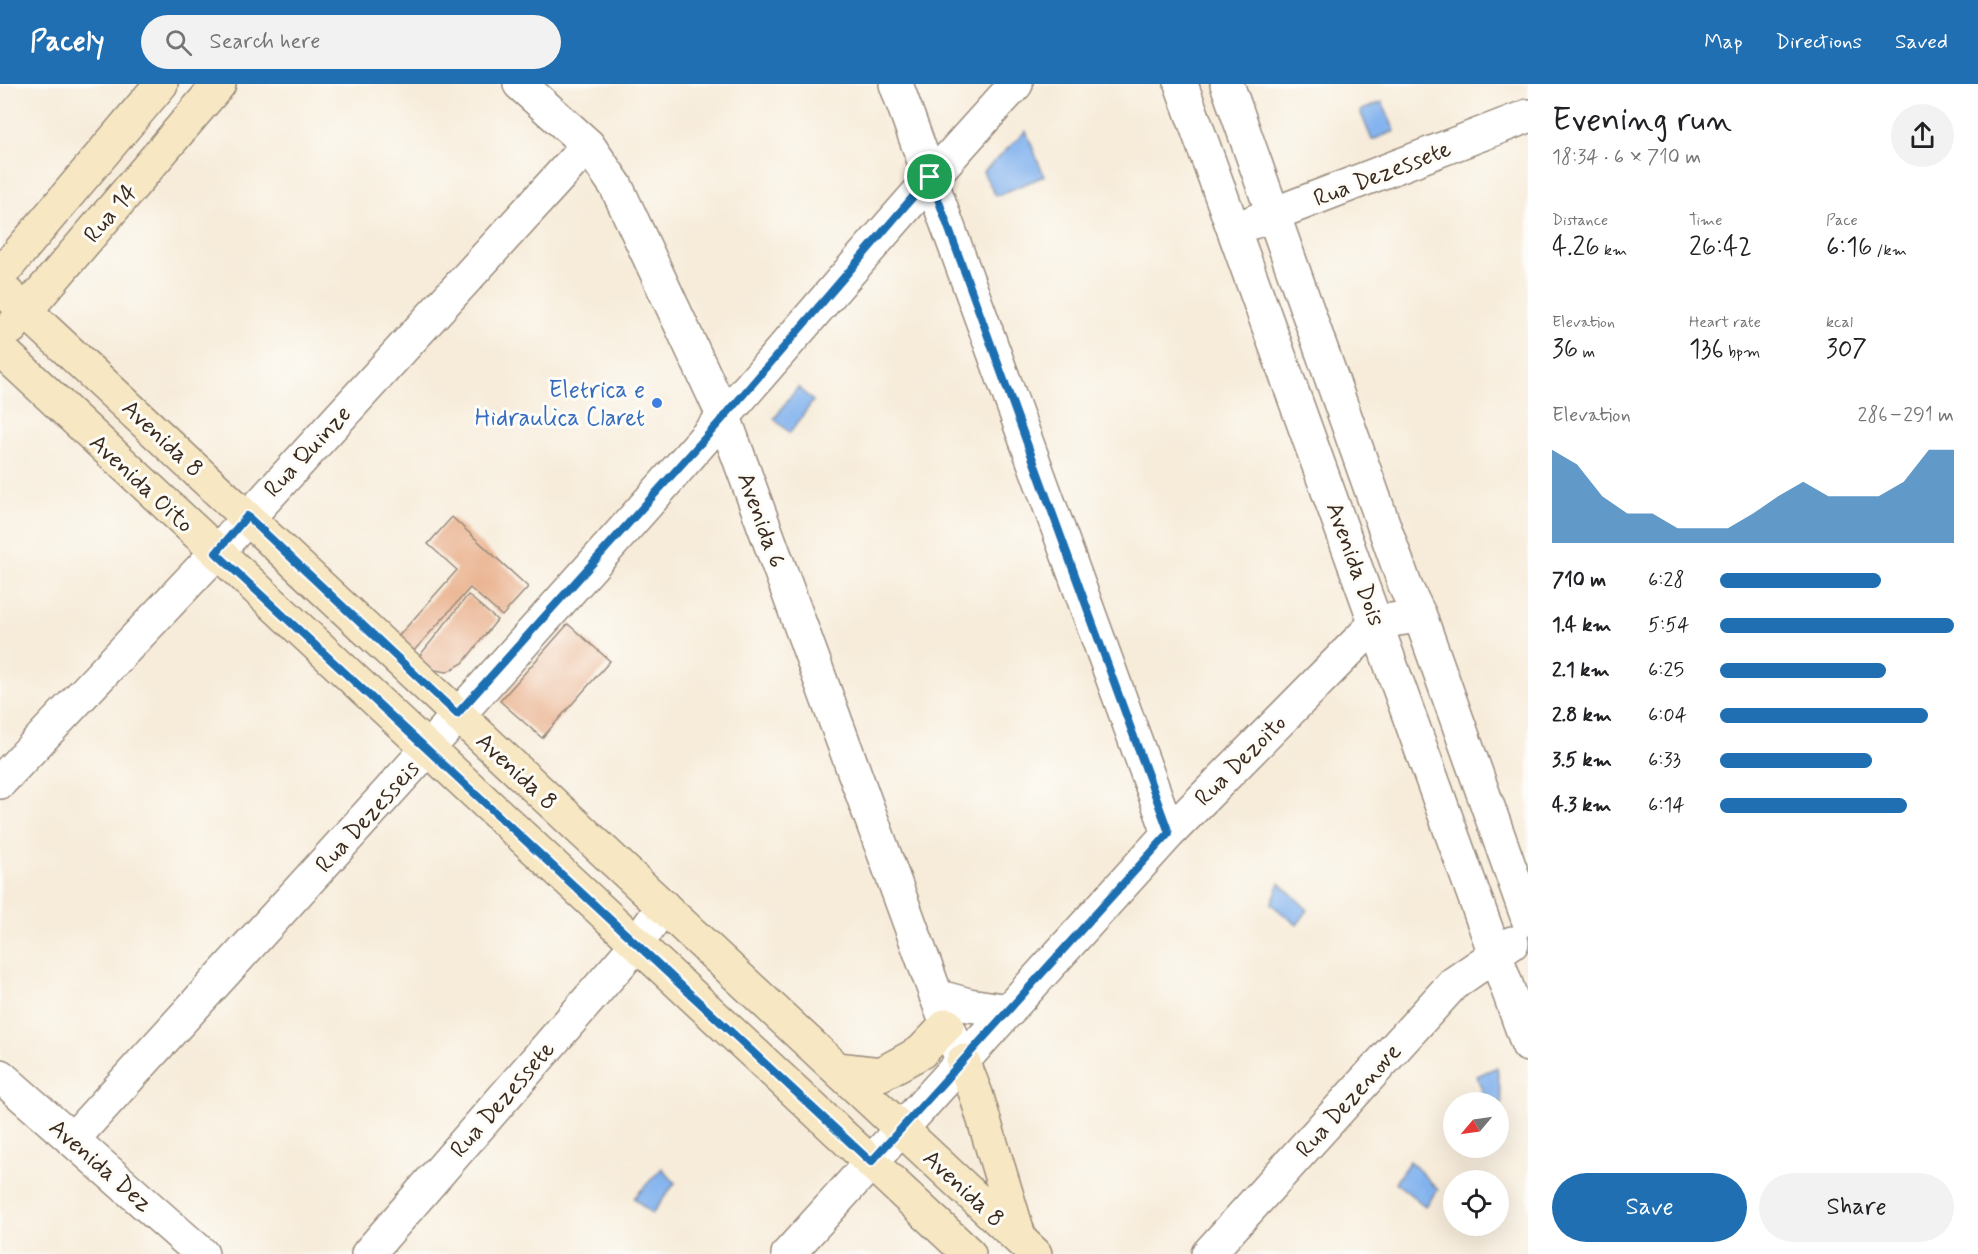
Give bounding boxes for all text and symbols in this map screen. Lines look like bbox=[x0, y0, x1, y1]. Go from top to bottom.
search box bbox=[141, 15, 561, 69]
text: Pacely bbox=[30, 24, 105, 61]
icon: search bbox=[162, 26, 195, 59]
text: Search here bbox=[210, 28, 320, 56]
text: Map bbox=[1704, 28, 1743, 56]
text: Directions bbox=[1776, 28, 1862, 56]
text: Saved bbox=[1895, 28, 1948, 56]
text: Evening run bbox=[1552, 99, 1732, 143]
button: share bbox=[1891, 104, 1954, 167]
street label: Rua Dezessete bbox=[1309, 134, 1456, 215]
text: 18:34 · 6 × 710 m bbox=[1552, 144, 1701, 171]
pin bbox=[904, 151, 955, 202]
icon: arrive bbox=[913, 160, 946, 193]
street label: Rua 14 bbox=[77, 178, 145, 250]
text: Distance bbox=[1552, 210, 1608, 231]
text: Time bbox=[1689, 210, 1723, 231]
text: Pace bbox=[1826, 210, 1858, 231]
text: 4.26 bbox=[1552, 231, 1600, 265]
text: 26:42 bbox=[1689, 231, 1752, 265]
text: 6:16 bbox=[1826, 231, 1872, 265]
text: km bbox=[1600, 240, 1627, 261]
text: /km bbox=[1872, 240, 1907, 261]
text: Elevation bbox=[1552, 312, 1615, 333]
text: Heart rate bbox=[1689, 312, 1761, 333]
text: kcal bbox=[1826, 312, 1853, 333]
text: 36 bbox=[1552, 333, 1578, 367]
text: 136 bbox=[1689, 333, 1724, 367]
text: 307 bbox=[1826, 333, 1867, 367]
text: m bbox=[1578, 342, 1595, 363]
text: bpm bbox=[1724, 342, 1760, 363]
place label: Eletrica e Hidraulica Claret bbox=[475, 375, 645, 434]
street label: Avenida 8 bbox=[115, 393, 209, 485]
marker: Eletrica e Hidraulica Claret bbox=[650, 396, 664, 410]
street label: Rua Quinze bbox=[258, 399, 359, 505]
text: Elevation bbox=[1552, 402, 1631, 429]
text: 286–291 m bbox=[1858, 402, 1954, 429]
street label: Avenida Oito bbox=[82, 428, 200, 540]
street label: Avenida 6 bbox=[729, 469, 792, 572]
street label: Avenida Dois bbox=[1318, 498, 1391, 631]
text: 710 m bbox=[1552, 567, 1606, 594]
text: 6:28 bbox=[1648, 567, 1684, 594]
text: 1.4 km bbox=[1552, 612, 1611, 639]
text: 5:54 bbox=[1648, 612, 1689, 639]
text: 2.1 km bbox=[1552, 657, 1609, 684]
text: 6:25 bbox=[1648, 657, 1684, 684]
text: 2.8 km bbox=[1552, 702, 1612, 729]
text: 6:04 bbox=[1648, 702, 1687, 729]
street label: Rua Dezoito bbox=[1188, 708, 1294, 814]
street label: Avenida 8 bbox=[469, 726, 563, 818]
text: 3.5 km bbox=[1552, 747, 1612, 774]
text: 6:33 bbox=[1648, 747, 1681, 774]
street label: Rua Dezesseis bbox=[309, 754, 427, 880]
text: 4.3 km bbox=[1552, 792, 1611, 819]
text: 6:14 bbox=[1648, 792, 1685, 819]
street label: Rua Dezessete bbox=[444, 1035, 562, 1165]
street label: Rua Dezenove bbox=[1289, 1037, 1409, 1165]
north arrow bbox=[1443, 1092, 1509, 1158]
map controls bbox=[1443, 1092, 1509, 1236]
street label: Avenida Dez bbox=[42, 1113, 158, 1220]
street label: Avenida 8 bbox=[916, 1143, 1010, 1235]
button: locate bbox=[1443, 1170, 1509, 1236]
button: Save bbox=[1552, 1173, 1747, 1242]
button: Share bbox=[1759, 1173, 1954, 1242]

